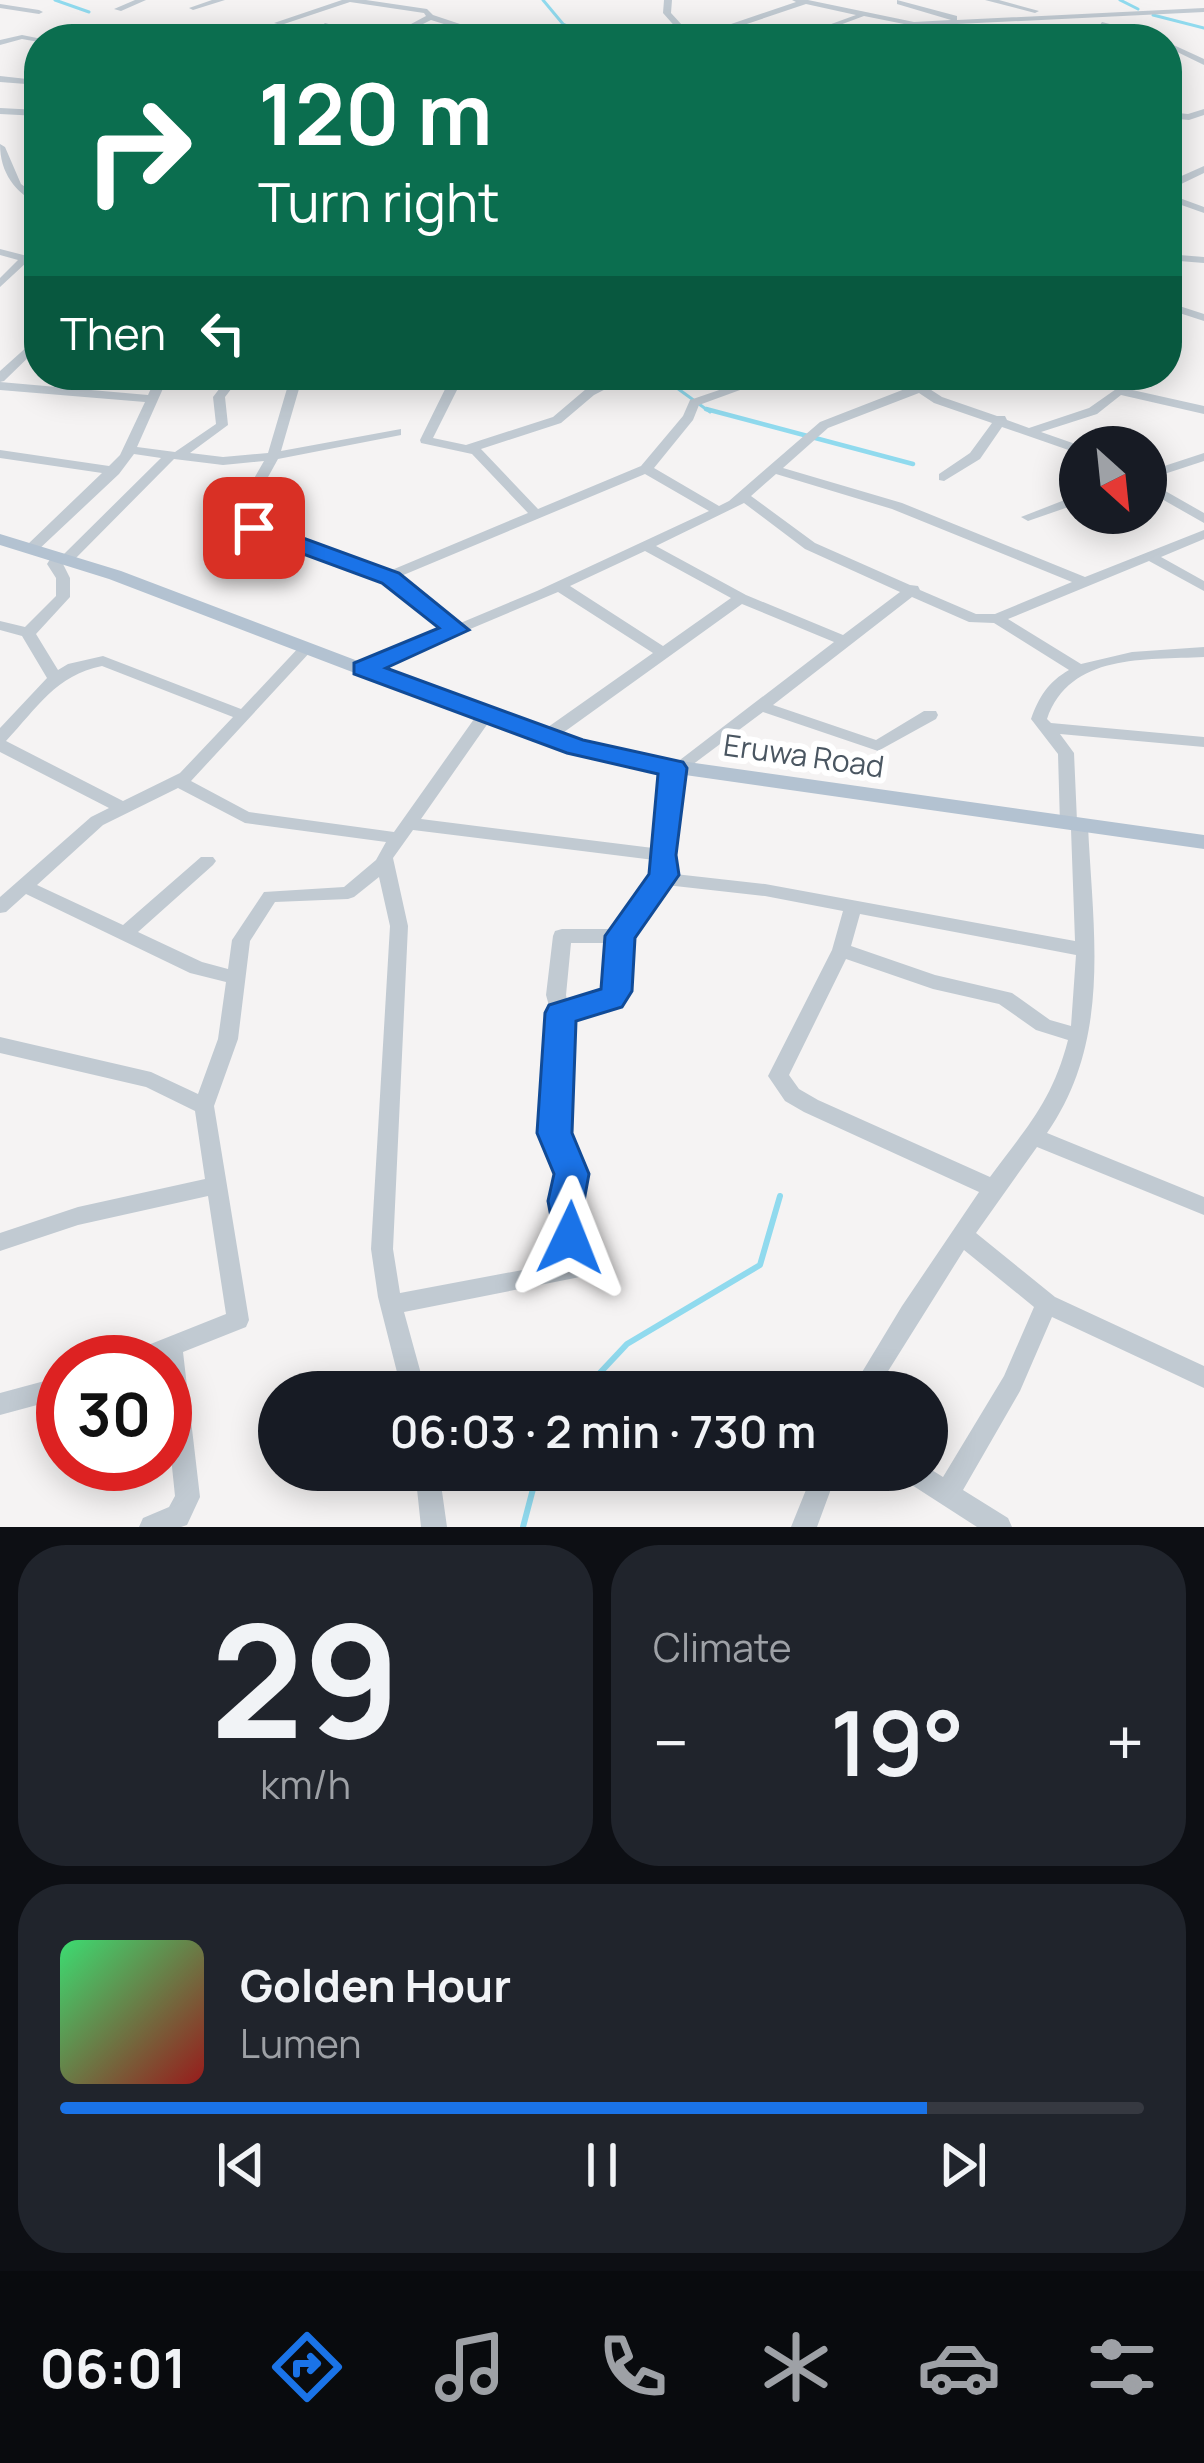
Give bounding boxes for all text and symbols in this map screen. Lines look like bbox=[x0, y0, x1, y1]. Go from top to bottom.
text: 120 m bbox=[258, 55, 492, 170]
icon: right bbox=[60, 72, 216, 228]
text: Turn right bbox=[258, 164, 500, 238]
icon: left bbox=[190, 300, 256, 366]
text: Then bbox=[60, 302, 166, 364]
north arrow bbox=[1059, 426, 1167, 534]
map controls bbox=[1059, 426, 1167, 534]
pin bbox=[203, 477, 305, 579]
icon: arrive bbox=[221, 495, 287, 561]
street label: Eruwa Road bbox=[721, 723, 887, 787]
position arrow bbox=[507, 1175, 633, 1301]
speed limit sign: 30 bbox=[36, 1335, 192, 1491]
text: 06:03 · 2 min · 730 m bbox=[390, 1400, 816, 1462]
text: 29 bbox=[211, 1572, 400, 1785]
text: Climate bbox=[653, 1620, 792, 1674]
text: 19° bbox=[830, 1680, 965, 1803]
text: − bbox=[653, 1697, 689, 1787]
text: + bbox=[1106, 1697, 1144, 1787]
text: km/h bbox=[260, 1757, 351, 1811]
text: Golden Hour bbox=[240, 1954, 511, 2016]
text: Lumen bbox=[240, 2016, 361, 2070]
icon: previous bbox=[208, 2132, 274, 2198]
icon: pause bbox=[569, 2132, 635, 2198]
icon: next bbox=[930, 2132, 996, 2198]
icon: directions bbox=[265, 2325, 349, 2409]
icon: music bbox=[428, 2325, 512, 2409]
icon: phone bbox=[591, 2325, 675, 2409]
icon: climate bbox=[754, 2325, 838, 2409]
icon: car bbox=[917, 2325, 1001, 2409]
icon: filters bbox=[1080, 2325, 1164, 2409]
text: 06:01 bbox=[40, 2330, 186, 2404]

